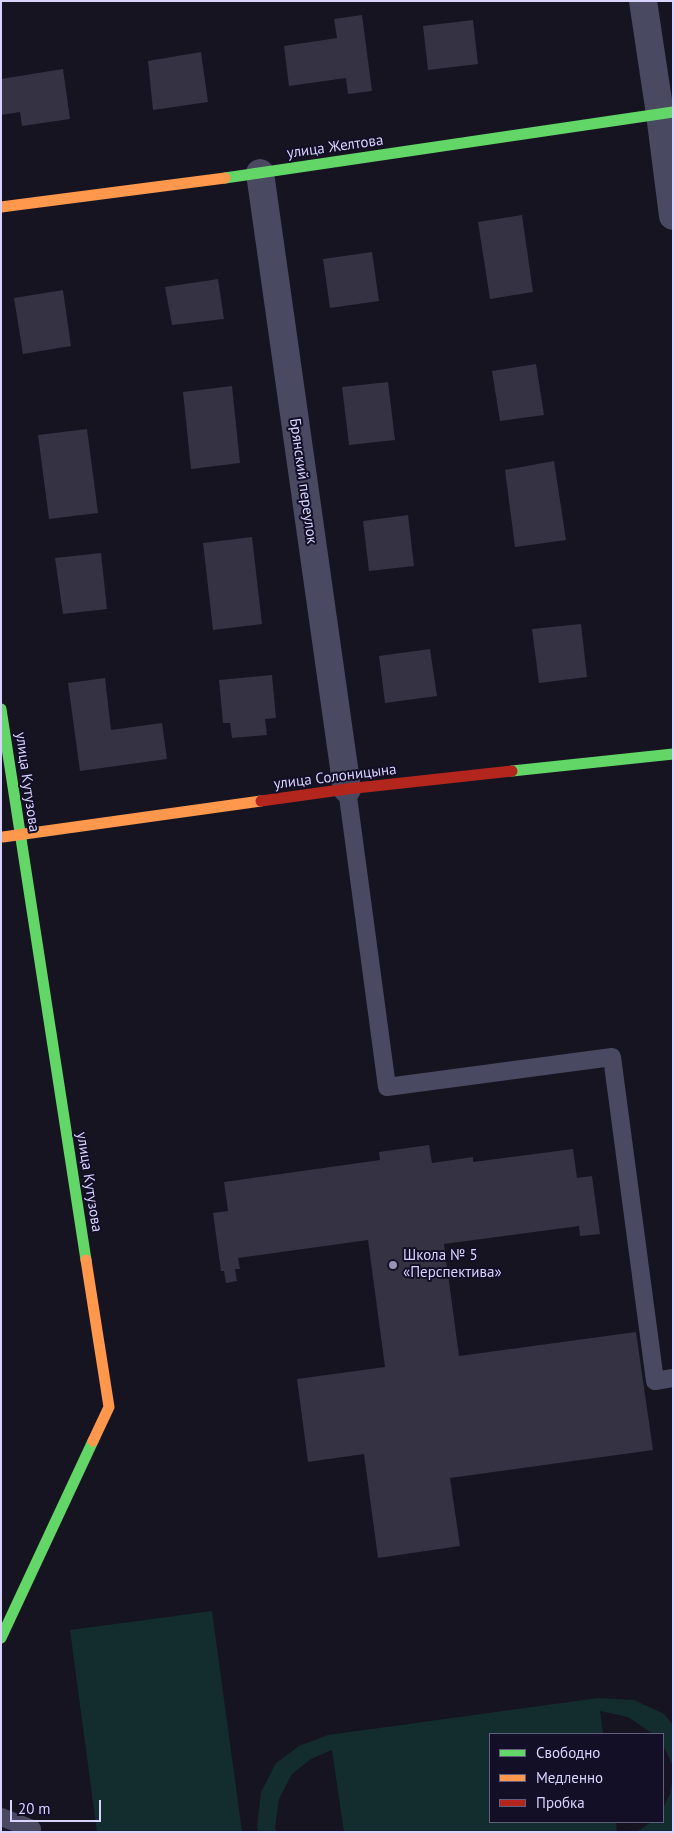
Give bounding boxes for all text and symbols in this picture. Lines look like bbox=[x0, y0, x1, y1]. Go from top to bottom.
street label: улица Желтова bbox=[286, 131, 384, 163]
street label: Брянский переулок bbox=[285, 417, 321, 545]
street label: улица Кутузова bbox=[11, 731, 43, 833]
street label: улица Солоницына bbox=[273, 761, 397, 793]
street label: улица Кутузова bbox=[72, 1131, 106, 1233]
place label: Школа № 5 «Перспектива» bbox=[403, 1247, 502, 1282]
marker: Школа № 5 «Перспектива» bbox=[387, 1259, 399, 1271]
legend bbox=[489, 1733, 664, 1823]
text: Свободно bbox=[536, 1743, 600, 1762]
text: Медленно bbox=[536, 1768, 603, 1787]
scale bar bbox=[12, 1790, 104, 1822]
text: Пробка bbox=[536, 1793, 585, 1812]
text: 20 m bbox=[18, 1799, 51, 1818]

